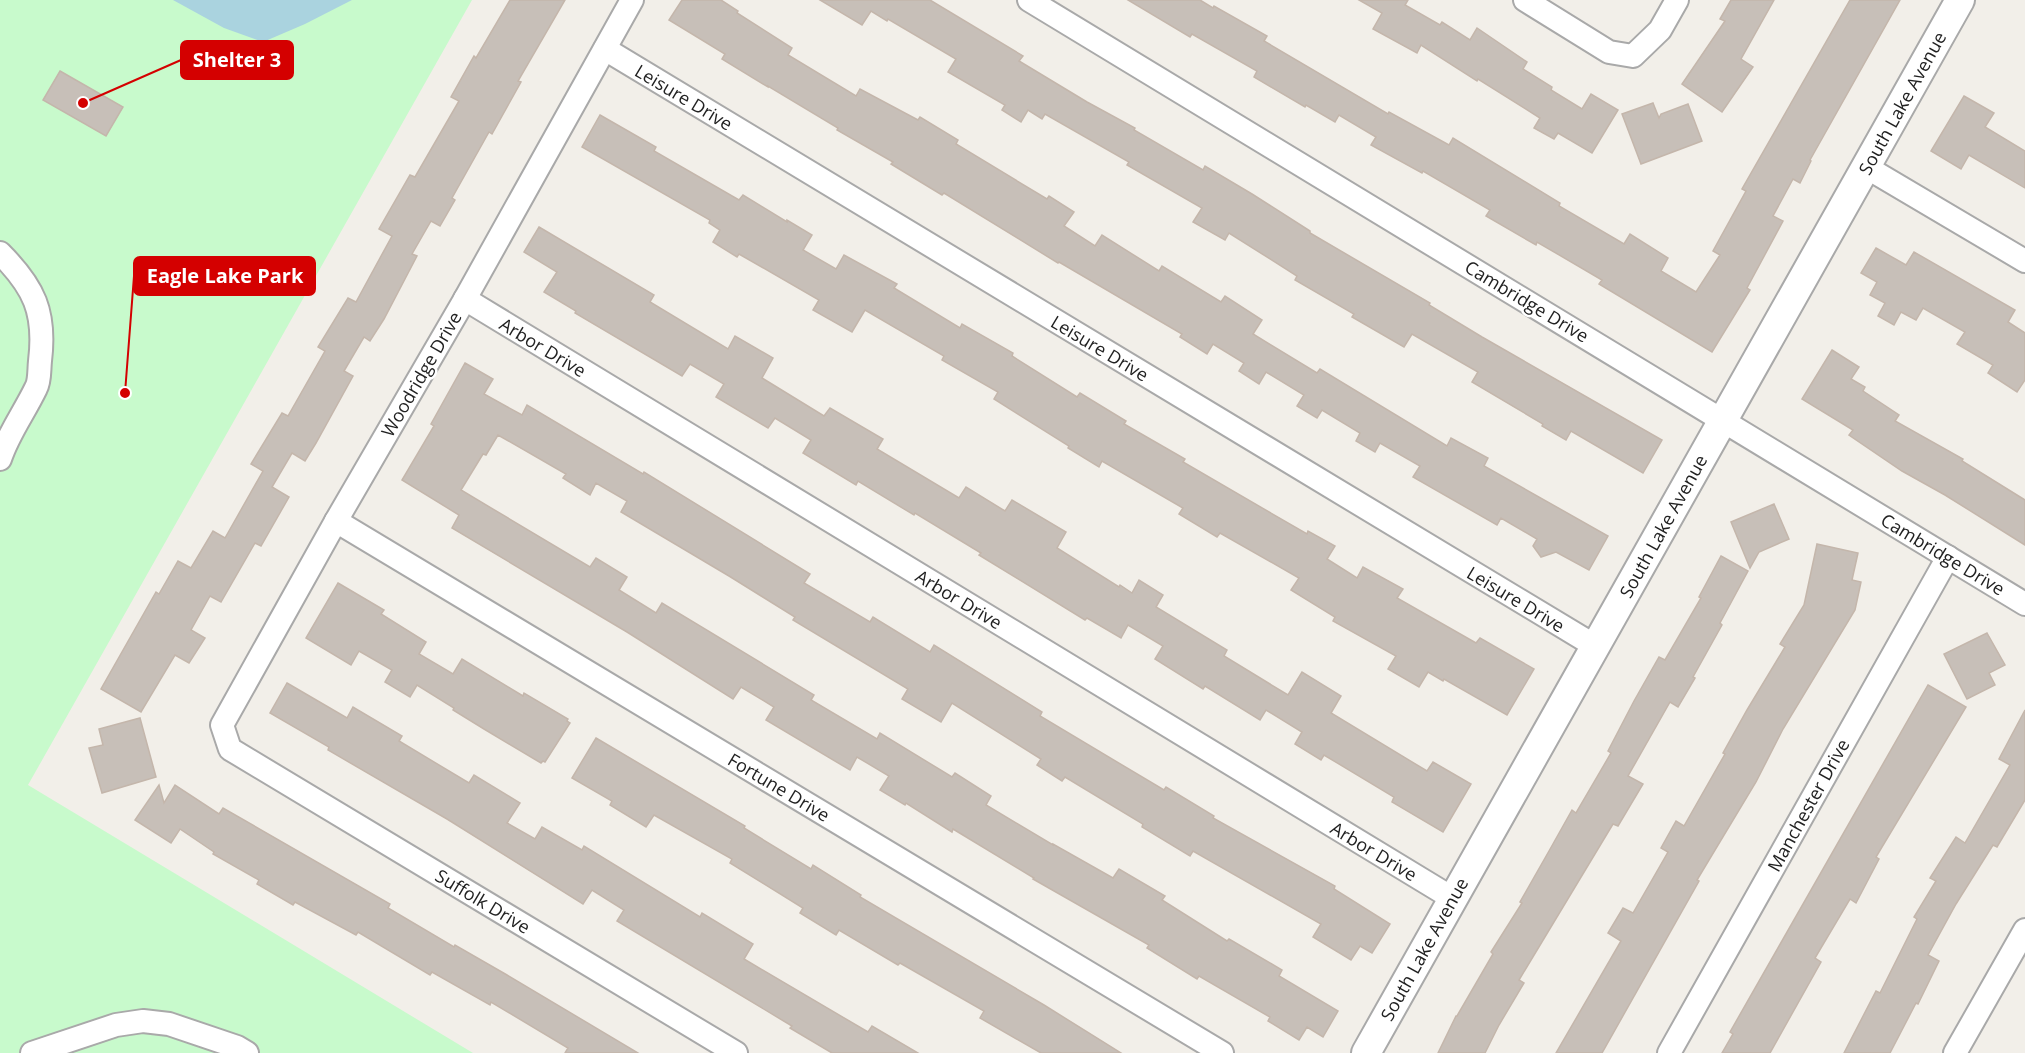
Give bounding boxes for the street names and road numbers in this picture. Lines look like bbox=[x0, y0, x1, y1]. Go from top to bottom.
street label: South Lake Avenue bbox=[1853, 27, 1951, 179]
street label: Leisure Drive bbox=[631, 58, 737, 136]
street label: Cambridge Drive bbox=[1461, 255, 1593, 347]
street label: Woodridge Drive bbox=[375, 307, 467, 441]
street label: Leisure Drive bbox=[1047, 309, 1153, 387]
street label: Arbor Drive bbox=[495, 312, 591, 382]
street label: South Lake Avenue bbox=[1614, 450, 1712, 602]
street label: Cambridge Drive bbox=[1877, 508, 2009, 600]
street label: Leisure Drive bbox=[1463, 560, 1569, 638]
street label: Arbor Drive bbox=[911, 564, 1007, 634]
street label: Manchester Drive bbox=[1762, 734, 1854, 876]
street label: Fortune Drive bbox=[724, 747, 834, 827]
street label: Arbor Drive bbox=[1326, 816, 1422, 886]
street label: Suffolk Drive bbox=[431, 863, 535, 939]
street label: South Lake Avenue bbox=[1375, 873, 1473, 1025]

